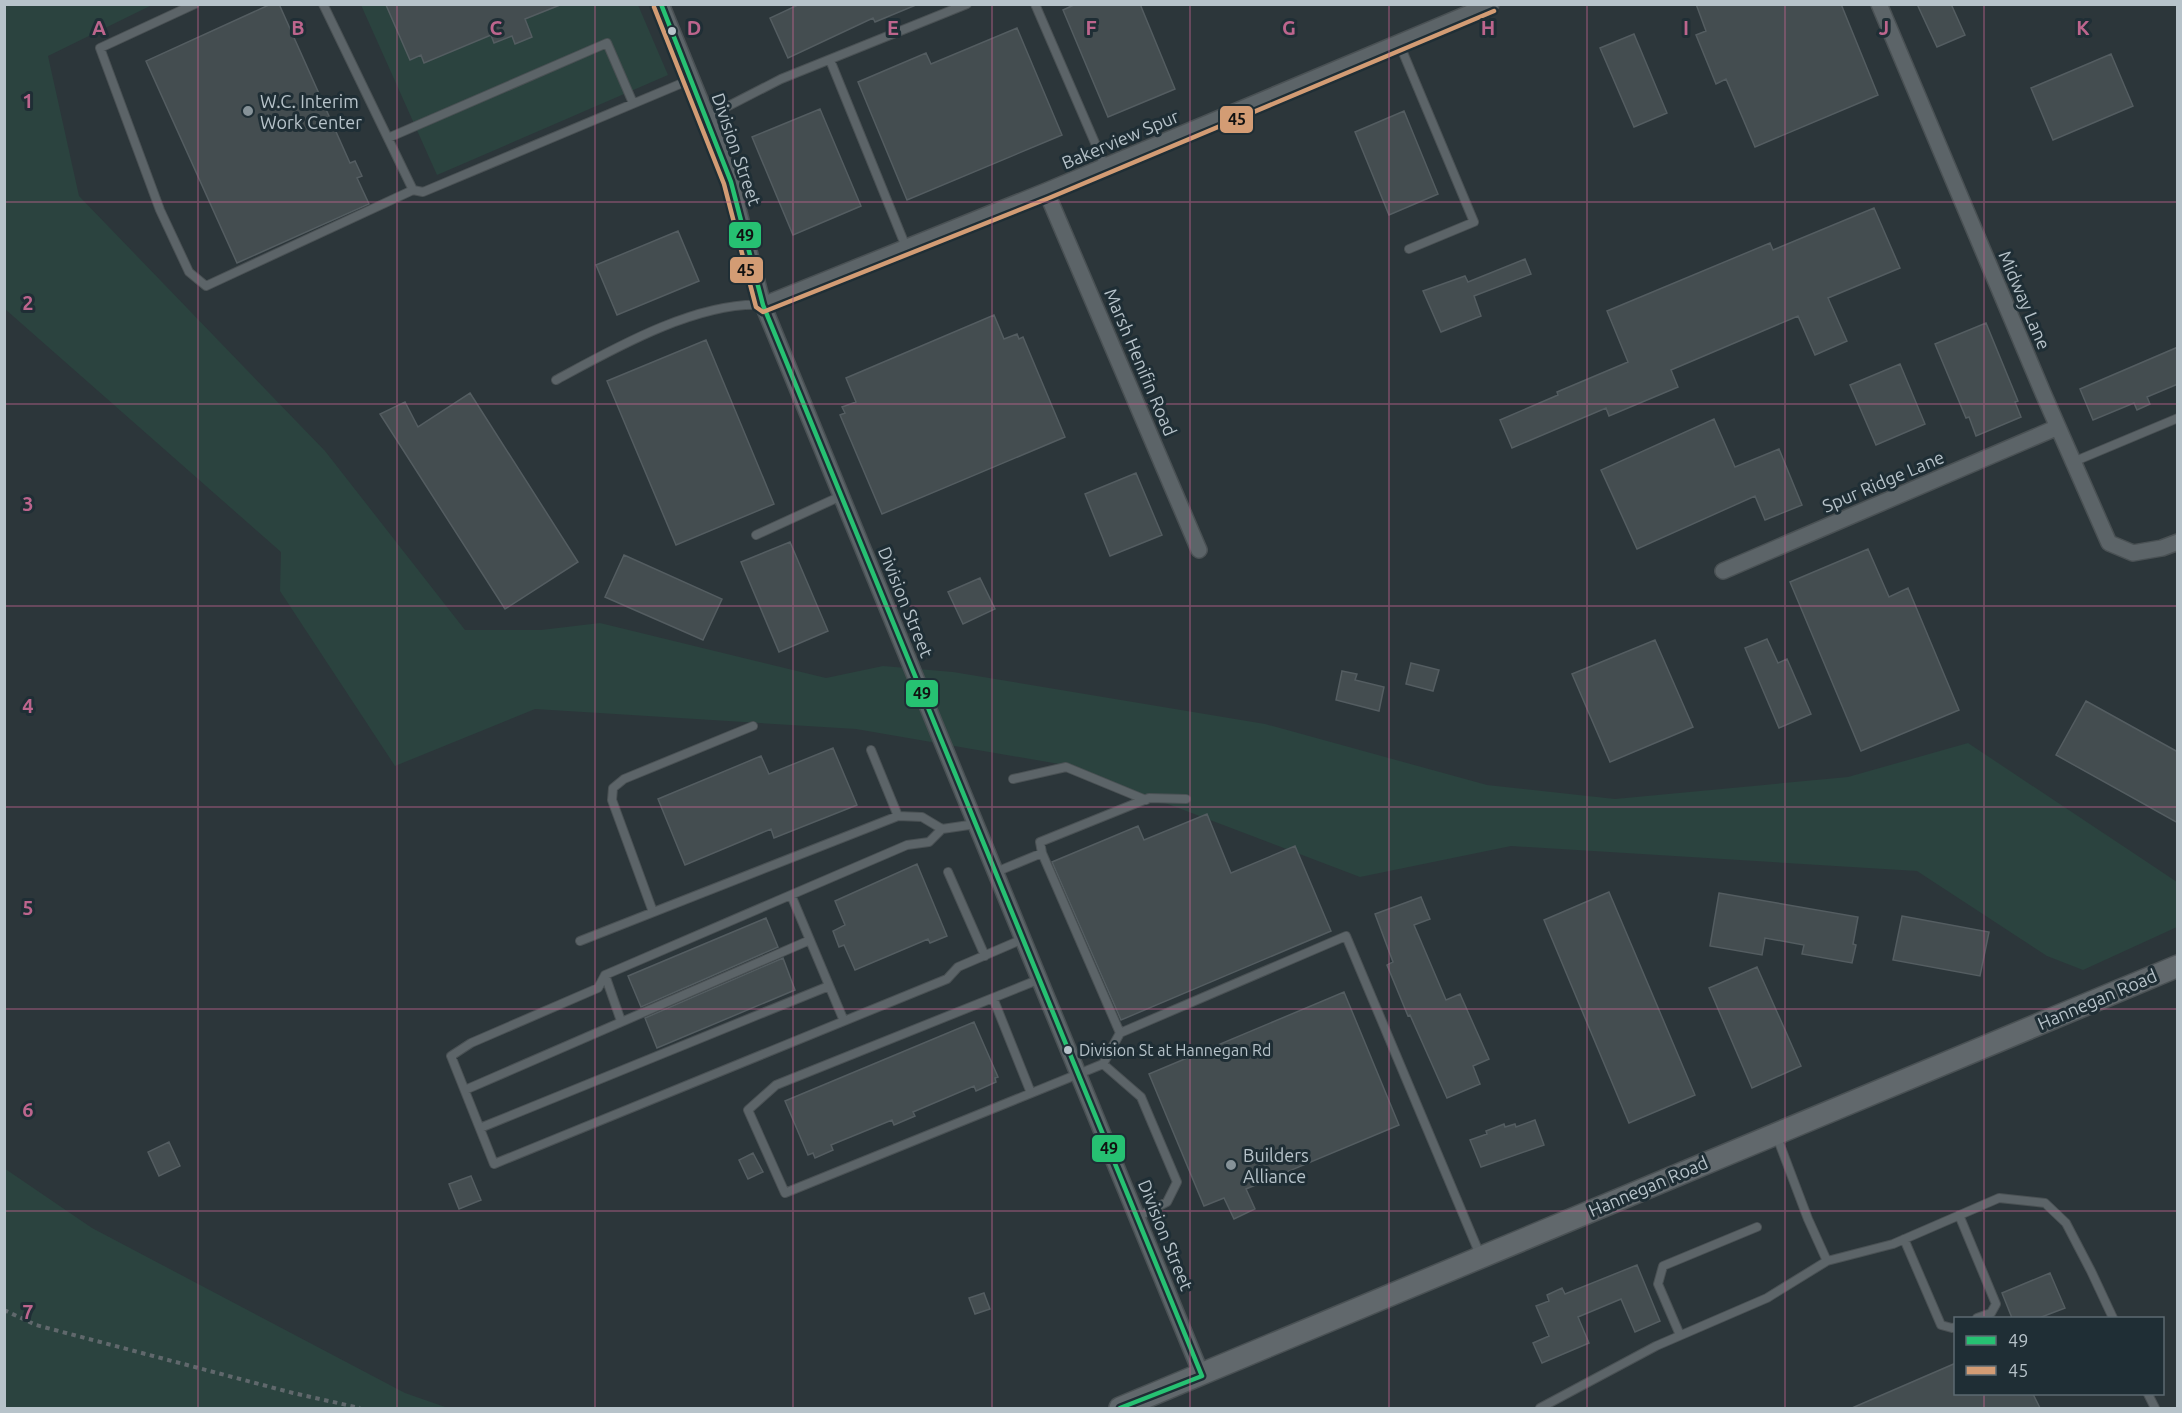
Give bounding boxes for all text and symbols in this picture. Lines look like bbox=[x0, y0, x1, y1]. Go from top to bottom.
text: A bbox=[92, 16, 106, 39]
text: B bbox=[291, 16, 305, 39]
text: C bbox=[490, 16, 503, 39]
text: D bbox=[687, 16, 701, 39]
text: E bbox=[887, 16, 899, 39]
text: F bbox=[1085, 16, 1097, 39]
text: G bbox=[1282, 16, 1296, 39]
text: H bbox=[1481, 16, 1495, 39]
text: I bbox=[1683, 16, 1689, 39]
text: J bbox=[1879, 16, 1889, 39]
text: K bbox=[2076, 16, 2090, 39]
unlabelled marker bbox=[666, 25, 678, 37]
text: 1 bbox=[22, 89, 34, 112]
street label: Division Street bbox=[708, 90, 766, 208]
place label: W.C. Interim Work Center bbox=[260, 91, 362, 132]
marker: W.C. Interim Work Center bbox=[241, 104, 255, 118]
street label: Bakerview Spur bbox=[1059, 105, 1182, 173]
line badge: 45 bbox=[1219, 105, 1254, 134]
text: 45 bbox=[1228, 110, 1246, 128]
line badge: 49 bbox=[728, 221, 762, 249]
text: 49 bbox=[736, 226, 754, 244]
street label: Midway Lane bbox=[1995, 248, 2055, 352]
line badge: 45 bbox=[729, 256, 764, 284]
text: 45 bbox=[737, 261, 755, 279]
street label: Marsh Henifin Road bbox=[1101, 285, 1181, 439]
text: 2 bbox=[22, 291, 34, 314]
street label: Spur Ridge Lane bbox=[1819, 446, 1947, 516]
text: 3 bbox=[22, 492, 34, 515]
street label: Division Street bbox=[875, 544, 937, 660]
line badge: 49 bbox=[905, 679, 939, 708]
text: 49 bbox=[913, 684, 931, 702]
text: 4 bbox=[22, 694, 34, 717]
text: 5 bbox=[22, 896, 34, 919]
street label: Hannegan Road bbox=[2034, 965, 2160, 1033]
place label: Division St at Hannegan Rd bbox=[1079, 1041, 1271, 1059]
marker: Division St at Hannegan Rd bbox=[1062, 1044, 1074, 1056]
text: 6 bbox=[22, 1098, 34, 1121]
line badge: 49 bbox=[1091, 1134, 1126, 1163]
text: 49 bbox=[1100, 1139, 1118, 1157]
place label: Builders Alliance bbox=[1243, 1145, 1309, 1186]
street label: Hannegan Road bbox=[1585, 1152, 1711, 1220]
marker: Builders Alliance bbox=[1224, 1158, 1238, 1172]
street label: Division Street bbox=[1135, 1177, 1197, 1293]
text: 7 bbox=[22, 1300, 34, 1323]
legend bbox=[1954, 1317, 2164, 1395]
text: 49 bbox=[2008, 1330, 2028, 1350]
text: 45 bbox=[2008, 1360, 2028, 1380]

